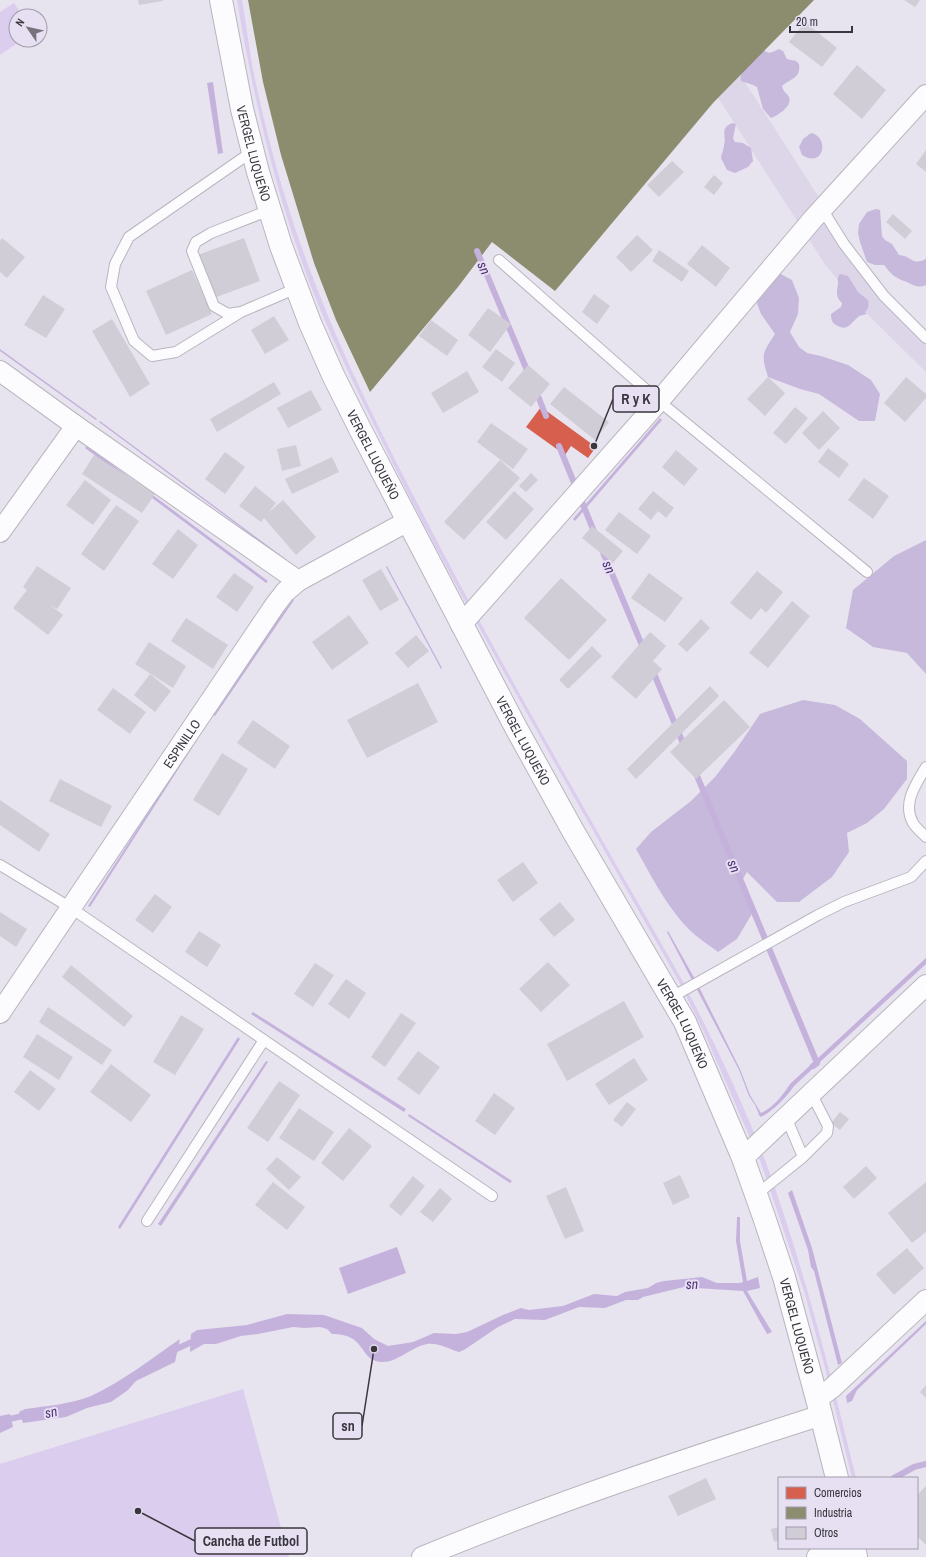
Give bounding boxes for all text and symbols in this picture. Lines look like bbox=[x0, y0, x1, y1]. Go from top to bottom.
north arrow bbox=[8, 8, 48, 48]
scale bar bbox=[790, 8, 852, 34]
text: 20 m bbox=[796, 14, 818, 30]
text: N bbox=[12, 16, 27, 29]
street label: VERGEL LUQUEÑO bbox=[232, 104, 275, 204]
water label: sn bbox=[473, 259, 495, 277]
callout: R y K bbox=[613, 386, 659, 412]
text: R y K bbox=[621, 390, 651, 408]
street label: VERGEL LUQUEÑO bbox=[343, 407, 403, 503]
water label: sn bbox=[598, 558, 620, 576]
street label: VERGEL LUQUEÑO bbox=[492, 694, 554, 788]
street label: ESPINILLO bbox=[160, 716, 205, 771]
water label: sn bbox=[723, 857, 745, 875]
street label: VERGEL LUQUEÑO bbox=[653, 976, 712, 1071]
water label: sn bbox=[686, 1275, 698, 1293]
street label: VERGEL LUQUEÑO bbox=[776, 1276, 818, 1376]
water label: sn bbox=[43, 1402, 59, 1422]
callout: sn bbox=[333, 1413, 362, 1439]
text: sn bbox=[341, 1417, 355, 1435]
legend bbox=[778, 1477, 918, 1549]
text: Comercios bbox=[814, 1485, 862, 1501]
text: Industria bbox=[814, 1505, 853, 1521]
text: Otros bbox=[814, 1525, 838, 1541]
callout: Cancha de Futbol bbox=[195, 1528, 307, 1554]
text: Cancha de Futbol bbox=[203, 1532, 299, 1550]

